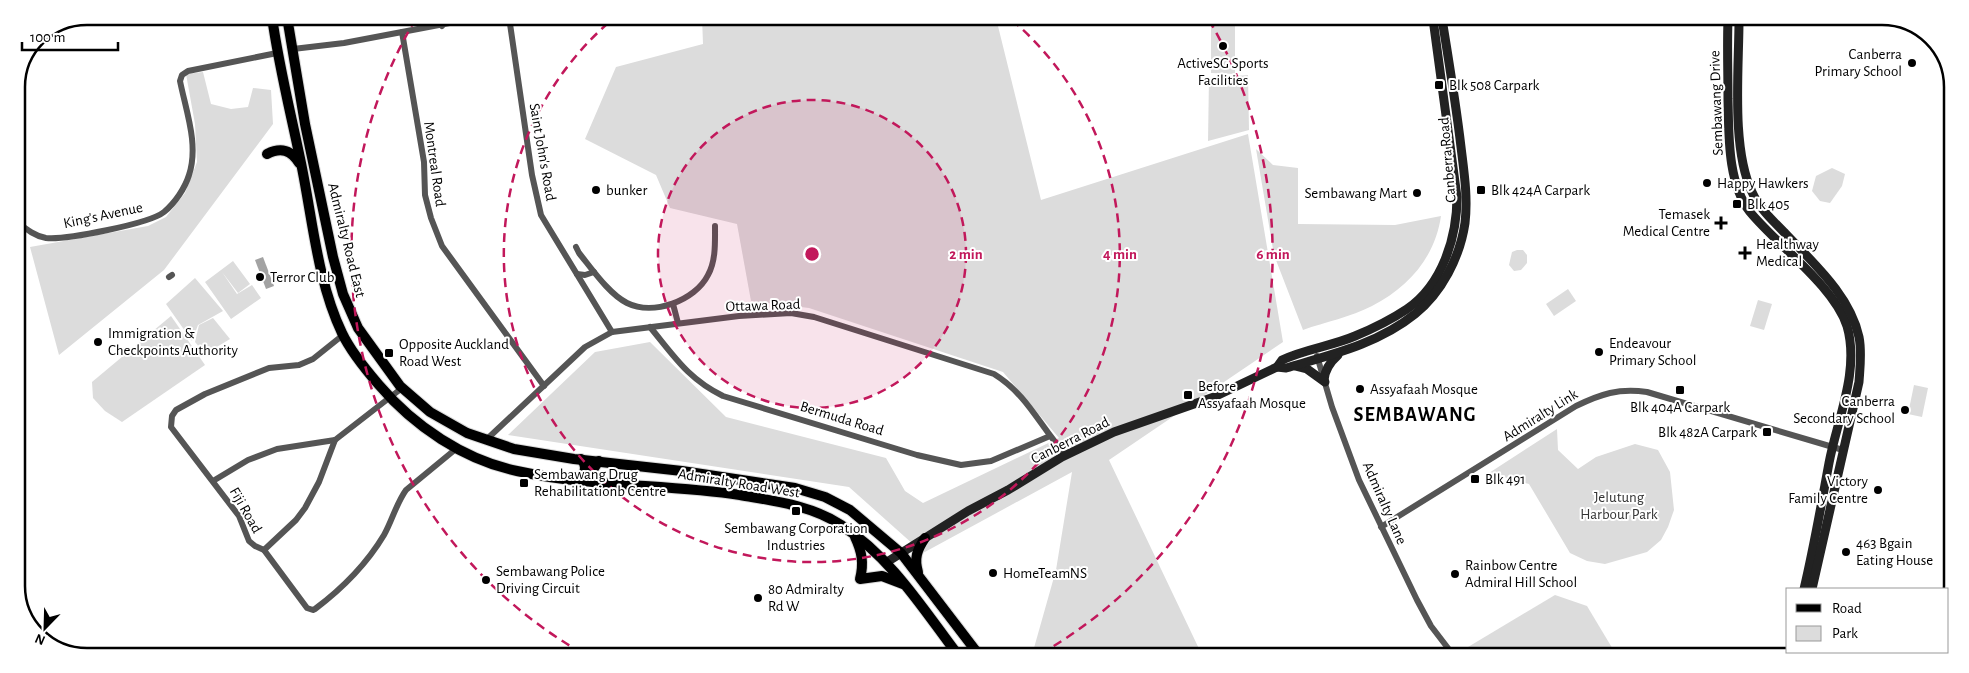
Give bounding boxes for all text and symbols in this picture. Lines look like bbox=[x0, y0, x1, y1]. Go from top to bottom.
scale bar bbox=[22, 20, 119, 52]
text: 100 m bbox=[30, 30, 65, 45]
marker: ActiveSG Sports Facilities bbox=[1217, 40, 1229, 52]
place label: Canberra Primary School bbox=[1814, 47, 1902, 79]
street label: Sembawang Drive bbox=[1707, 50, 1726, 156]
place label: ActiveSG Sports Facilities bbox=[1177, 56, 1269, 88]
marker: Canberra Primary School bbox=[1906, 57, 1918, 69]
place label: Blk 508 Carpark bbox=[1449, 78, 1540, 93]
marker: Blk 508 Carpark bbox=[1433, 79, 1445, 91]
street label: Saint John's Road bbox=[527, 102, 559, 202]
street label: Canberra Road bbox=[1436, 116, 1459, 203]
street label: Montreal Road bbox=[421, 120, 448, 208]
place label: Happy Hawkers bbox=[1717, 176, 1809, 191]
marker: Happy Hawkers bbox=[1701, 177, 1713, 189]
street label: Admiralty Road East bbox=[325, 181, 368, 299]
place label: bunker bbox=[606, 183, 647, 198]
place label: Blk 424A Carpark bbox=[1491, 183, 1590, 198]
marker: bunker bbox=[590, 184, 602, 196]
marker: Blk 424A Carpark bbox=[1475, 184, 1487, 196]
place label: Sembawang Mart bbox=[1305, 186, 1407, 201]
marker: Sembawang Mart bbox=[1411, 187, 1423, 199]
place label: Blk 405 bbox=[1747, 197, 1789, 212]
marker: Blk 405 bbox=[1731, 198, 1743, 210]
street label: King's Avenue bbox=[62, 200, 144, 231]
place label: Temasek Medical Centre bbox=[1623, 207, 1710, 239]
marker: Temasek Medical Centre bbox=[1714, 216, 1728, 230]
place label: Healthway Medical bbox=[1756, 237, 1819, 269]
centre of rings bbox=[803, 245, 821, 263]
marker: Healthway Medical bbox=[1738, 246, 1752, 260]
text: 2 min bbox=[949, 247, 983, 262]
text: 4 min bbox=[1103, 247, 1137, 262]
text: 6 min bbox=[1256, 247, 1290, 262]
place label: Terror Club bbox=[270, 270, 335, 285]
marker: Terror Club bbox=[254, 271, 266, 283]
street label: Ottawa Road bbox=[725, 297, 801, 314]
place label: Immigration & Checkpoints Authority bbox=[108, 326, 238, 358]
marker: Immigration & Checkpoints Authority bbox=[92, 336, 104, 348]
place label: Endeavour Primary School bbox=[1609, 336, 1697, 368]
place label: Opposite Auckland Road West bbox=[399, 337, 509, 369]
marker: Endeavour Primary School bbox=[1593, 346, 1605, 358]
marker: Opposite Auckland Road West bbox=[383, 347, 395, 359]
place label: Before Assyafaah Mosque bbox=[1198, 379, 1306, 411]
place label: Assyafaah Mosque bbox=[1370, 382, 1478, 397]
marker: Assyafaah Mosque bbox=[1354, 383, 1366, 395]
marker: Blk 404A Carpark bbox=[1674, 384, 1686, 396]
street label: Admiralty Link bbox=[1500, 386, 1581, 444]
marker: Before Assyafaah Mosque bbox=[1182, 389, 1194, 401]
place label: Canberra Secondary School bbox=[1793, 394, 1895, 426]
street label: Bermuda Road bbox=[798, 399, 886, 438]
place label: Blk 404A Carpark bbox=[1630, 400, 1730, 415]
marker: Canberra Secondary School bbox=[1899, 404, 1911, 416]
district label: SEMBAWANG bbox=[1353, 405, 1477, 425]
street label: Canberra Road bbox=[1029, 414, 1112, 467]
place label: Blk 482A Carpark bbox=[1658, 425, 1757, 440]
marker: Blk 482A Carpark bbox=[1761, 426, 1773, 438]
street label: Admiralty Lane bbox=[1360, 460, 1409, 547]
street label: Admiralty Road West bbox=[677, 466, 801, 501]
place label: Sembawang Drug Rehabilitationb Centre bbox=[534, 467, 666, 499]
place label: Blk 491 bbox=[1485, 472, 1526, 487]
marker: Blk 491 bbox=[1469, 473, 1481, 485]
place label: Victory Family Centre bbox=[1788, 474, 1869, 506]
marker: Sembawang Drug Rehabilitationb Centre bbox=[518, 477, 530, 489]
marker: Victory Family Centre bbox=[1872, 484, 1884, 496]
street label: Fiji Road bbox=[227, 485, 265, 536]
park label: Jelutung Harbour Park bbox=[1580, 490, 1658, 522]
marker: Sembawang Corporation Industries bbox=[790, 505, 802, 517]
place label: Sembawang Corporation Industries bbox=[724, 521, 868, 553]
place label: 463 Bgain Eating House bbox=[1856, 536, 1933, 568]
marker: 463 Bgain Eating House bbox=[1840, 546, 1852, 558]
place label: Rainbow Centre Admiral Hill School bbox=[1465, 558, 1577, 590]
place label: Sembawang Police Driving Circuit bbox=[496, 564, 605, 596]
place label: HomeTeamNS bbox=[1003, 566, 1087, 581]
marker: HomeTeamNS bbox=[987, 567, 999, 579]
marker: Rainbow Centre Admiral Hill School bbox=[1449, 568, 1461, 580]
marker: Sembawang Police Driving Circuit bbox=[480, 574, 492, 586]
place label: 80 Admiralty Rd W bbox=[768, 582, 844, 614]
legend bbox=[1786, 588, 1949, 653]
marker: 80 Admiralty Rd W bbox=[752, 592, 764, 604]
text: Road bbox=[1832, 601, 1862, 616]
north arrow bbox=[20, 603, 70, 653]
text: Park bbox=[1832, 626, 1858, 641]
text: N bbox=[33, 631, 48, 647]

